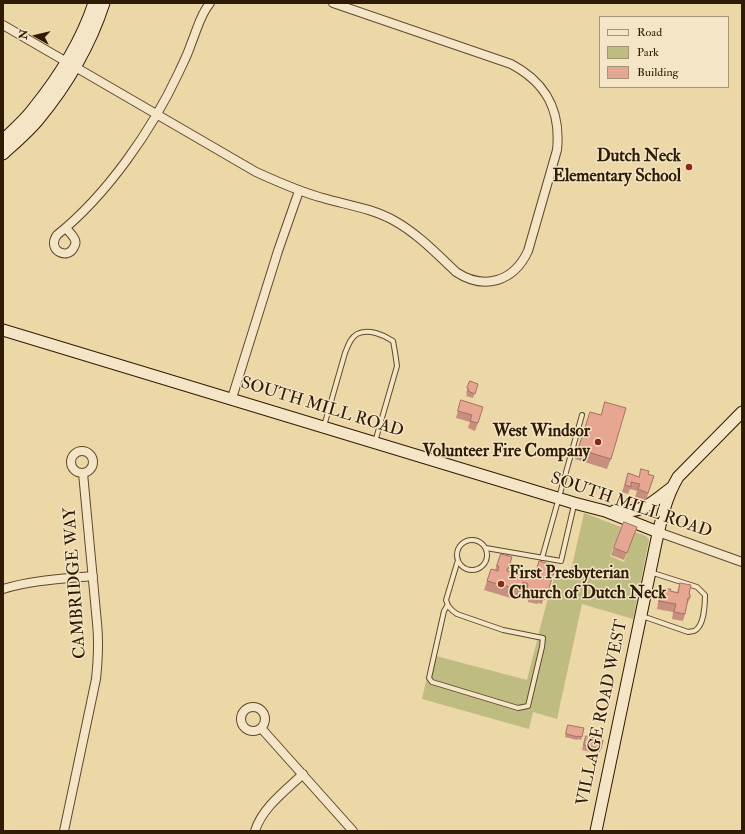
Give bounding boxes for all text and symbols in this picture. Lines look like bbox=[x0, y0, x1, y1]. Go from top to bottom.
north arrow bbox=[16, 16, 56, 56]
legend bbox=[599, 16, 729, 88]
text: Road bbox=[637, 25, 662, 40]
text: N bbox=[16, 28, 31, 40]
text: Park bbox=[637, 45, 659, 60]
text: Building bbox=[637, 65, 678, 80]
place label: Dutch Neck Elementary School bbox=[553, 147, 681, 187]
marker: Dutch Neck Elementary School bbox=[684, 162, 694, 172]
street label: SOUTH MILL ROAD bbox=[238, 374, 406, 442]
place label: West Windsor Volunteer Fire Company bbox=[422, 422, 590, 462]
marker: West Windsor Volunteer Fire Company bbox=[593, 437, 603, 447]
street label: SOUTH MILL ROAD bbox=[548, 469, 714, 543]
street label: CAMBRIDGE WAY bbox=[61, 506, 91, 660]
place label: First Presbyterian Church of Dutch Neck bbox=[509, 564, 666, 604]
marker: First Presbyterian Church of Dutch Neck bbox=[496, 579, 506, 589]
street label: VILLAGE ROAD WEST bbox=[573, 618, 633, 808]

